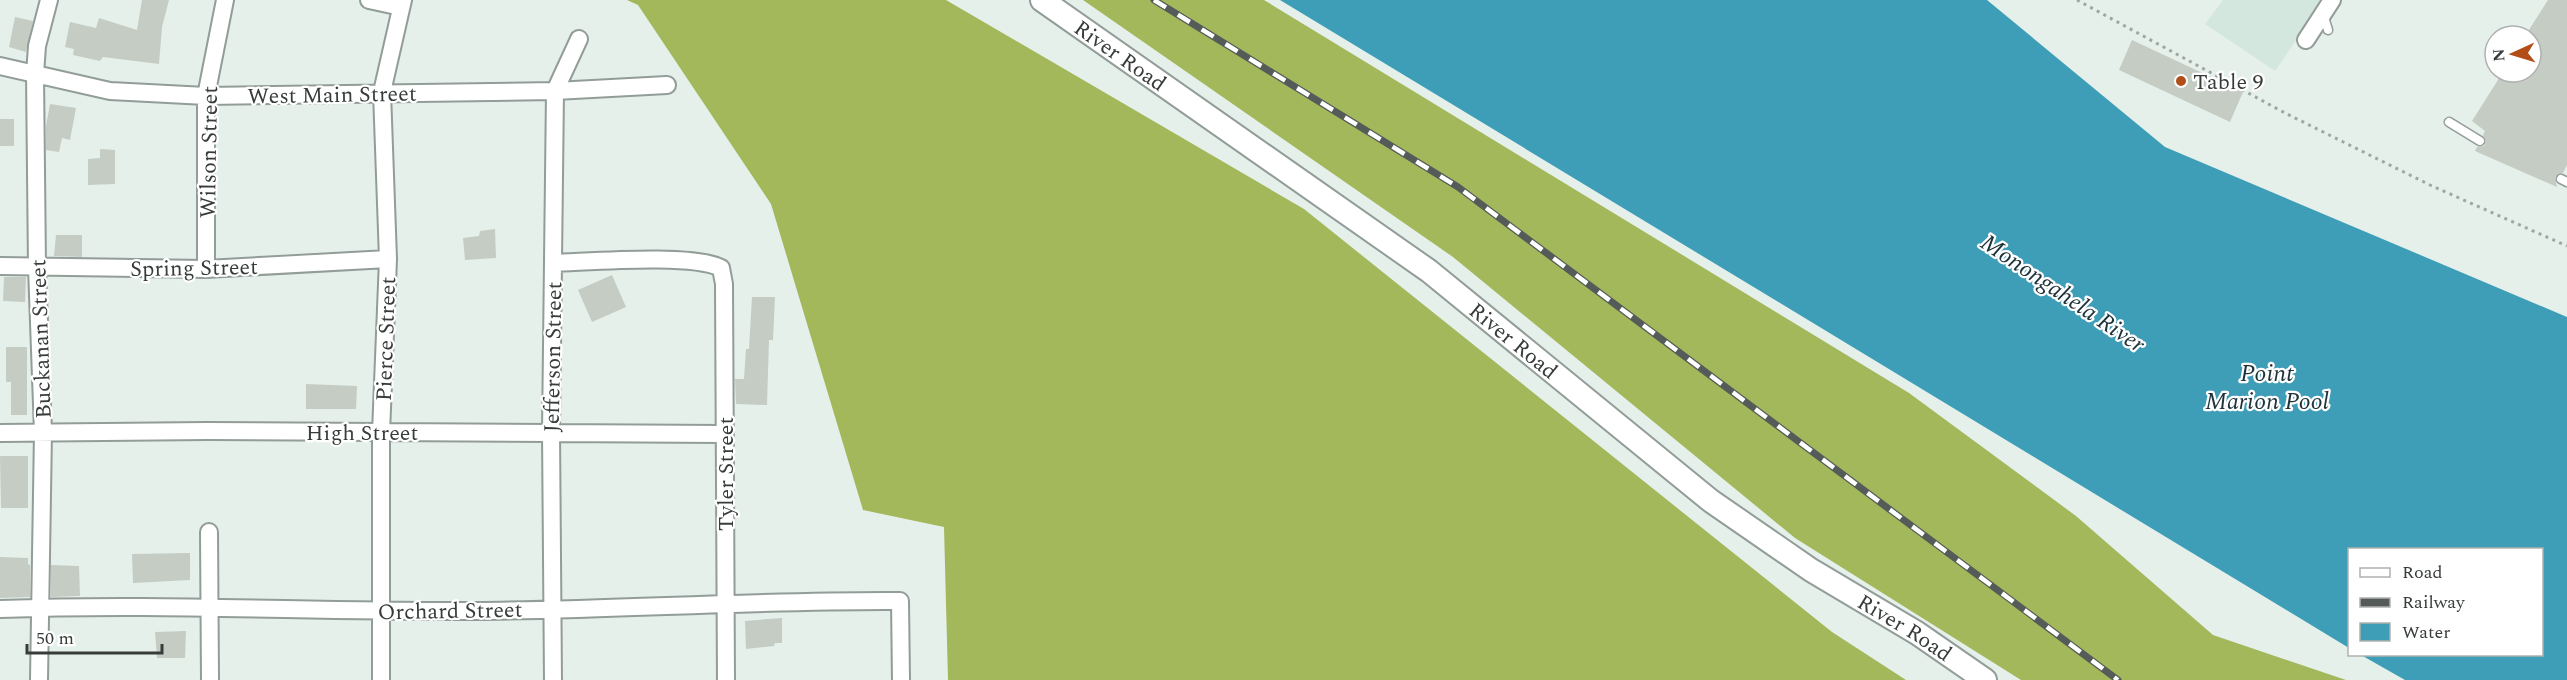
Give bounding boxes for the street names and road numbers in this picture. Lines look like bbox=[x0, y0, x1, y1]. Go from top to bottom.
street label: River Road bbox=[1067, 12, 1173, 100]
street label: West Main Street bbox=[247, 78, 417, 113]
street label: Wilson Street bbox=[192, 85, 227, 218]
street label: Spring Street bbox=[130, 251, 258, 286]
street label: Buckanan Street bbox=[22, 258, 61, 419]
street label: Pierce Street bbox=[368, 276, 405, 402]
street label: Jefferson Street bbox=[536, 281, 571, 433]
street label: River Road bbox=[1461, 295, 1565, 388]
street label: High Street bbox=[306, 417, 418, 450]
street label: Tyler Street bbox=[710, 417, 743, 531]
street label: River Road bbox=[1851, 586, 1959, 671]
street label: Orchard Street bbox=[377, 594, 523, 629]

